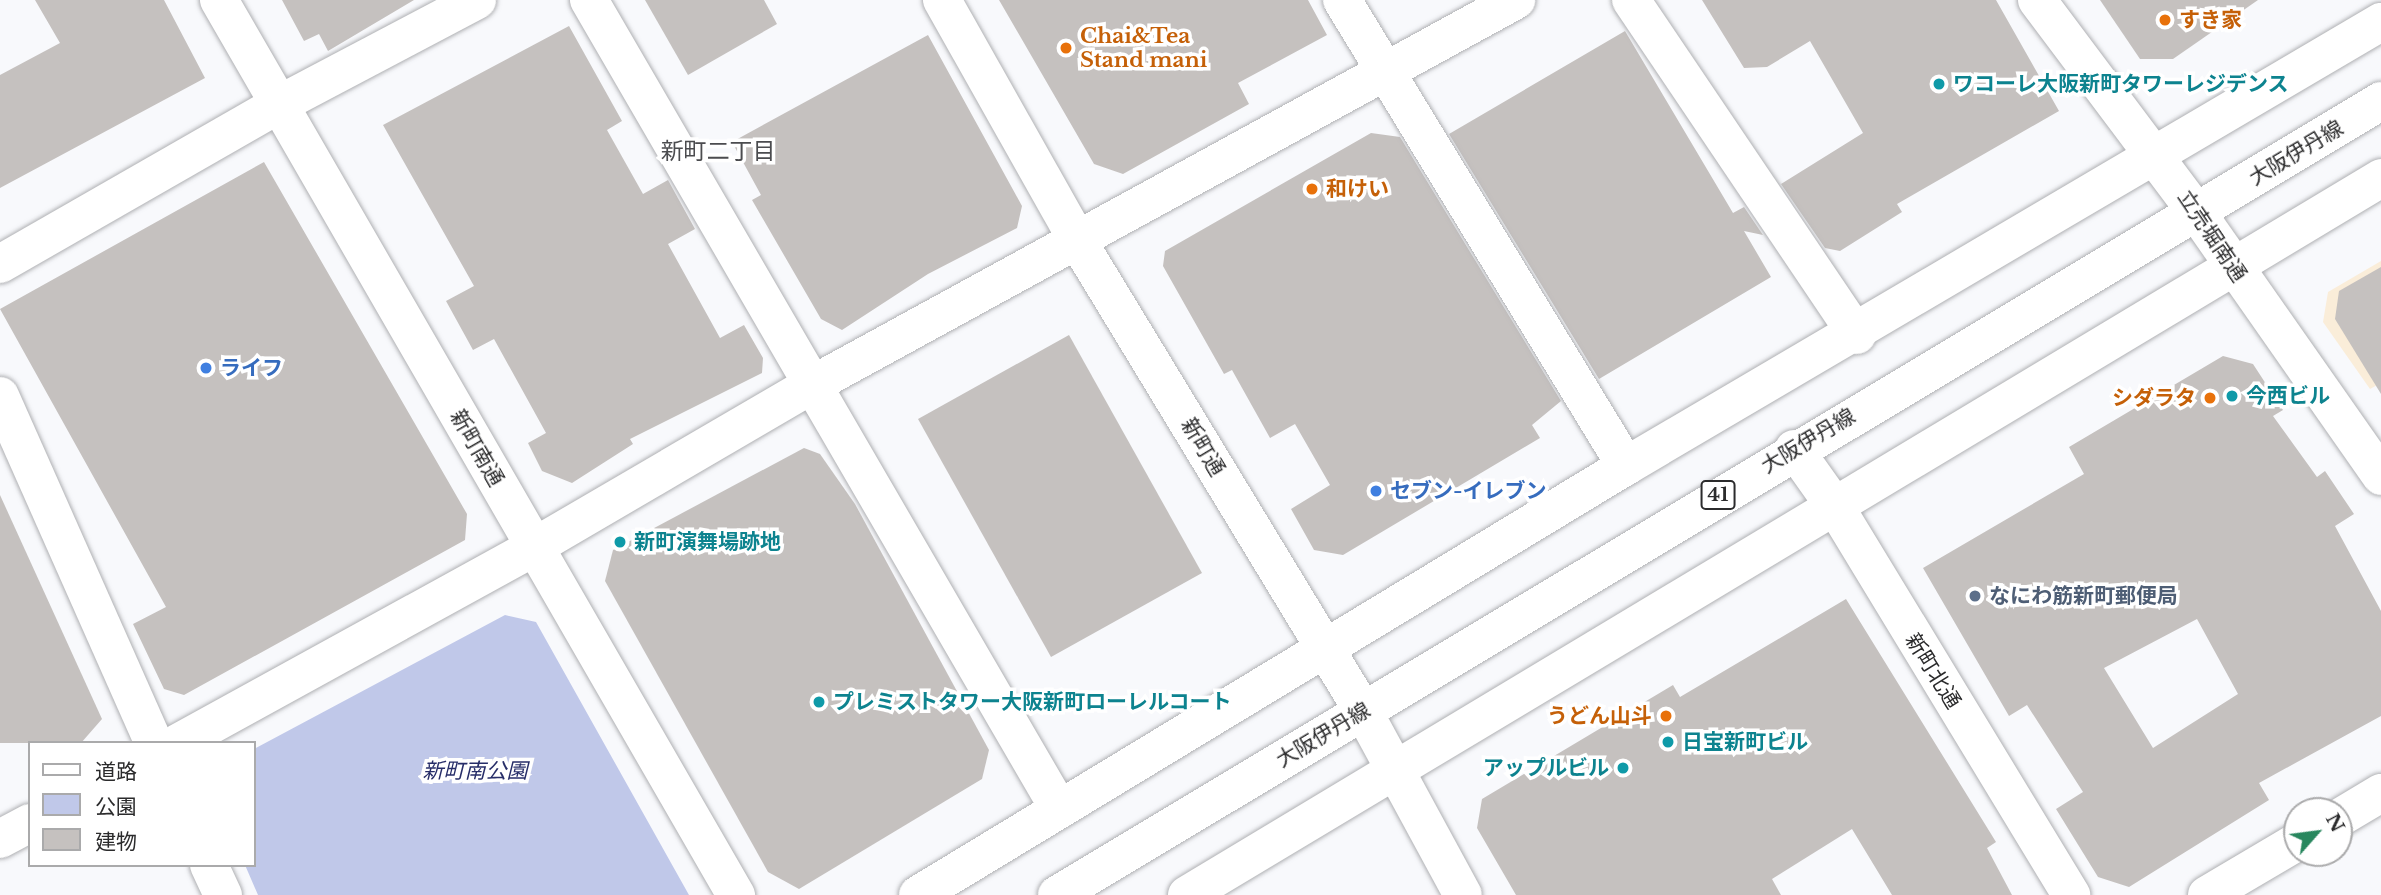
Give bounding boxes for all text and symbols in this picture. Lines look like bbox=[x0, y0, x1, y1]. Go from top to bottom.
place label: すき家 bbox=[2179, 7, 2242, 33]
marker: すき家 bbox=[2157, 12, 2173, 28]
place label: Chai&Tea Stand mani bbox=[1080, 23, 1207, 73]
marker: Chai&Tea Stand mani bbox=[1058, 40, 1074, 56]
place label: ワコーレ大阪新町タワーレジデンス bbox=[1953, 71, 2289, 97]
marker: ワコーレ大阪新町タワーレジデンス bbox=[1931, 76, 1947, 92]
street label: 大阪伊丹線 bbox=[2245, 115, 2347, 191]
district label: 新町二丁目 bbox=[661, 137, 775, 165]
place label: 和けい bbox=[1326, 176, 1389, 202]
marker: 和けい bbox=[1304, 181, 1320, 197]
street label: 立売堀南通 bbox=[2172, 185, 2252, 287]
place label: ライフ bbox=[220, 355, 283, 381]
marker: ライフ bbox=[198, 360, 214, 376]
place label: 今西ビル bbox=[2246, 383, 2330, 409]
place label: シダラタ bbox=[2112, 385, 2196, 411]
marker: 今西ビル bbox=[2224, 388, 2240, 404]
marker: シダラタ bbox=[2202, 390, 2218, 406]
street label: 大阪伊丹線 bbox=[1757, 403, 1859, 479]
street label: 新町南通 bbox=[445, 405, 509, 491]
street label: 新町通 bbox=[1176, 414, 1230, 480]
place label: セブン-イレブン bbox=[1390, 478, 1547, 504]
road number: 41 bbox=[1700, 480, 1736, 510]
marker: セブン-イレブン bbox=[1368, 483, 1384, 499]
place label: 新町演舞場跡地 bbox=[634, 529, 781, 555]
marker: 新町演舞場跡地 bbox=[612, 534, 628, 550]
place label: なにわ筋新町郵便局 bbox=[1989, 583, 2178, 609]
marker: なにわ筋新町郵便局 bbox=[1967, 588, 1983, 604]
street label: 新町北通 bbox=[1900, 629, 1966, 713]
place label: プレミストタワー大阪新町ローレルコート bbox=[833, 689, 1232, 715]
marker: プレミストタワー大阪新町ローレルコート bbox=[811, 694, 827, 710]
street label: 大阪伊丹線 bbox=[1272, 697, 1374, 773]
place label: うどん山斗 bbox=[1547, 703, 1652, 729]
marker: うどん山斗 bbox=[1658, 708, 1674, 724]
place label: 日宝新町ビル bbox=[1682, 729, 1808, 755]
marker: 日宝新町ビル bbox=[1660, 734, 1676, 750]
legend bbox=[28, 741, 256, 867]
place label: アップルビル bbox=[1483, 755, 1609, 781]
park label: 新町南公園 bbox=[423, 758, 527, 784]
text: 道路 bbox=[95, 759, 137, 785]
marker: アップルビル bbox=[1615, 760, 1631, 776]
text: 公園 bbox=[95, 794, 137, 820]
north arrow bbox=[2283, 797, 2353, 867]
text: N bbox=[2321, 810, 2350, 836]
text: 建物 bbox=[95, 829, 137, 855]

